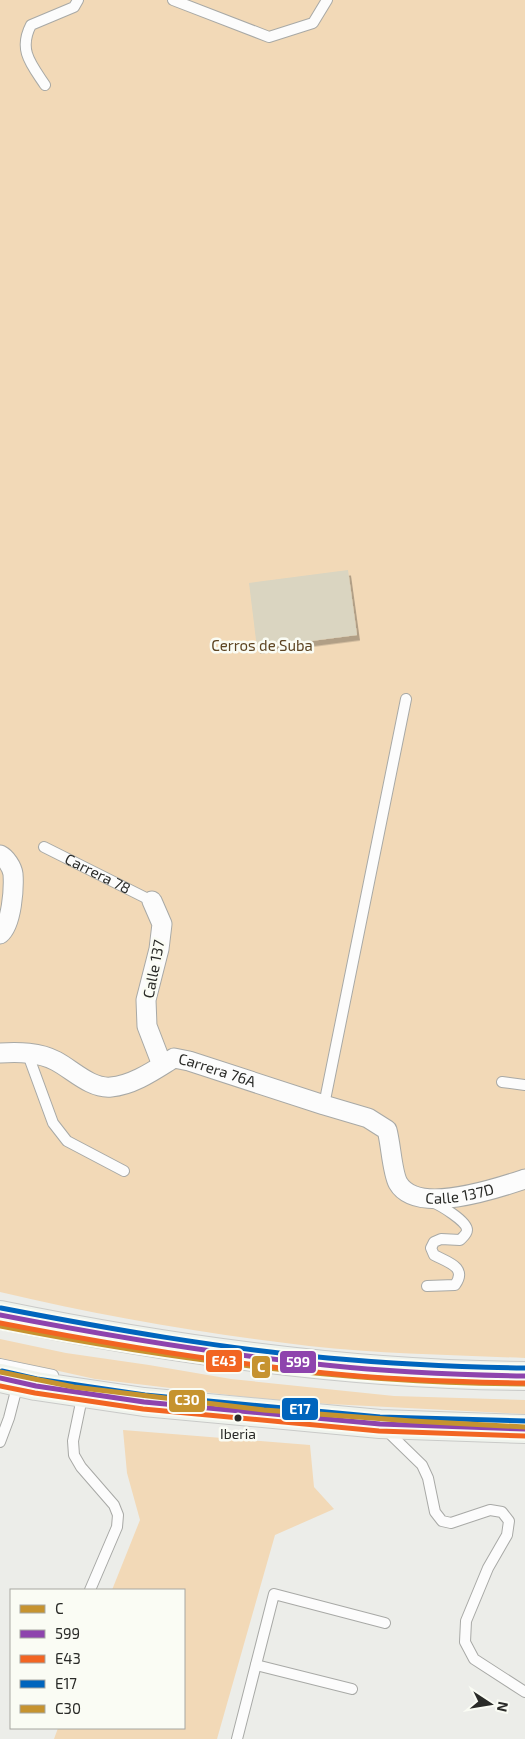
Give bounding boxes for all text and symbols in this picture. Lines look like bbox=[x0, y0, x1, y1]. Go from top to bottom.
park label: Cerros de Suba bbox=[211, 636, 313, 654]
street label: Carrera 78 bbox=[62, 849, 134, 897]
street label: Calle 137 bbox=[139, 938, 168, 1000]
street label: Carrera 76A bbox=[177, 1049, 259, 1090]
street label: Calle 137D bbox=[425, 1179, 496, 1207]
line badge: E43 bbox=[205, 1349, 243, 1373]
line badge: 599 bbox=[279, 1350, 317, 1374]
text: E43 bbox=[212, 1352, 237, 1369]
text: 599 bbox=[286, 1353, 310, 1370]
line badge: C bbox=[251, 1355, 271, 1379]
text: C bbox=[257, 1358, 265, 1375]
line badge: C30 bbox=[168, 1389, 206, 1413]
text: C30 bbox=[174, 1391, 200, 1408]
line badge: E17 bbox=[281, 1397, 319, 1421]
text: E17 bbox=[289, 1400, 311, 1417]
marker: Iberia bbox=[233, 1413, 243, 1423]
place label: Iberia bbox=[220, 1425, 256, 1442]
legend bbox=[10, 1589, 185, 1729]
text: C bbox=[55, 1599, 64, 1617]
text: 599 bbox=[55, 1624, 80, 1642]
text: E43 bbox=[55, 1649, 81, 1667]
text: E17 bbox=[55, 1674, 77, 1692]
north arrow bbox=[465, 1679, 515, 1729]
text: C30 bbox=[55, 1699, 81, 1717]
text: N bbox=[494, 1700, 513, 1714]

